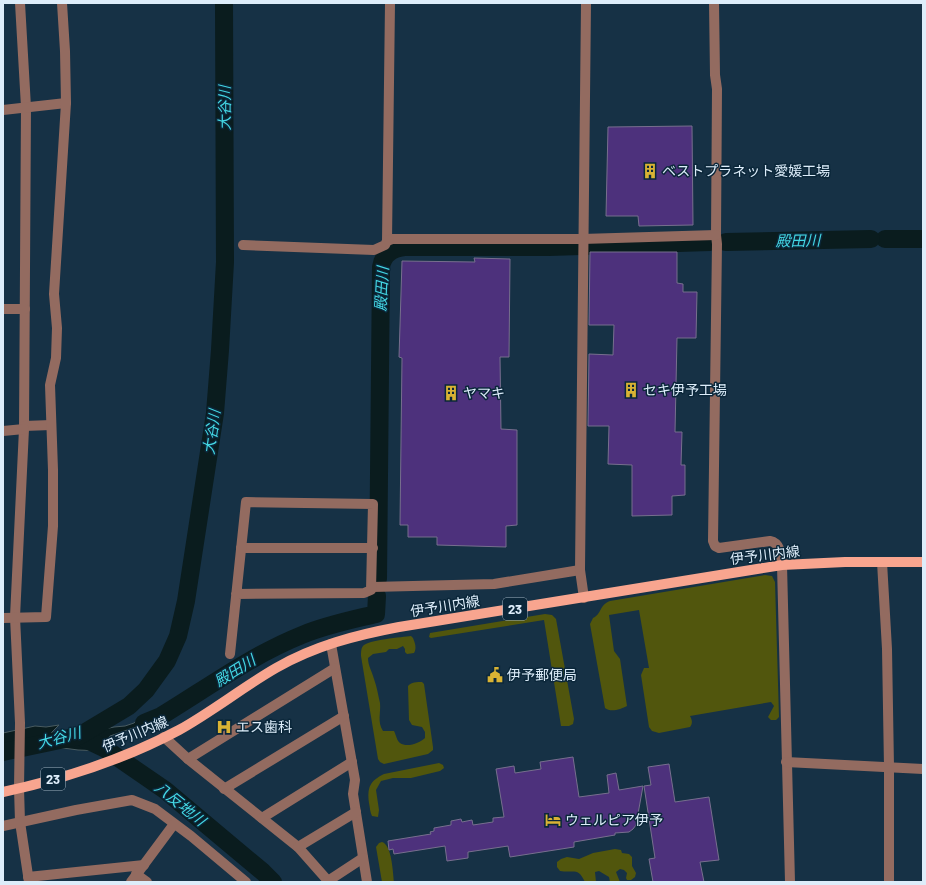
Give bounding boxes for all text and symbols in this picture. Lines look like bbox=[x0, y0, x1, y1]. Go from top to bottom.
water label: 大谷川 bbox=[215, 84, 233, 131]
building icon: ベストプラネット愛媛工場 bbox=[641, 162, 659, 180]
place label: ベストプラネット愛媛工場 bbox=[662, 162, 830, 179]
water label: 殿田川 bbox=[775, 231, 823, 249]
water label: 殿田川 bbox=[371, 264, 391, 312]
building icon: セキ伊予工場 bbox=[622, 381, 640, 399]
place label: セキ伊予工場 bbox=[643, 381, 727, 398]
building icon: ヤマキ bbox=[442, 384, 460, 402]
place label: ヤマキ bbox=[463, 384, 505, 401]
water label: 大谷川 bbox=[199, 406, 223, 455]
street label: 伊予川内線 bbox=[729, 542, 801, 567]
street label: 伊予川内線 bbox=[409, 592, 481, 619]
road number: 23 bbox=[503, 598, 527, 620]
water label: 殿田川 bbox=[211, 650, 260, 690]
public building icon: 伊予郵便局 bbox=[486, 666, 504, 684]
place label: 伊予郵便局 bbox=[507, 666, 577, 683]
street label: 伊予川内線 bbox=[99, 712, 170, 755]
hospital icon: エス歯科 bbox=[215, 718, 233, 736]
place label: エス歯科 bbox=[236, 718, 292, 735]
water label: 大谷川 bbox=[35, 722, 85, 752]
road number: 23 bbox=[41, 768, 65, 790]
water label: 八反地川 bbox=[152, 777, 211, 830]
hotel icon: ウェルピア伊予 bbox=[544, 811, 562, 829]
place label: ウェルピア伊予 bbox=[565, 811, 663, 828]

